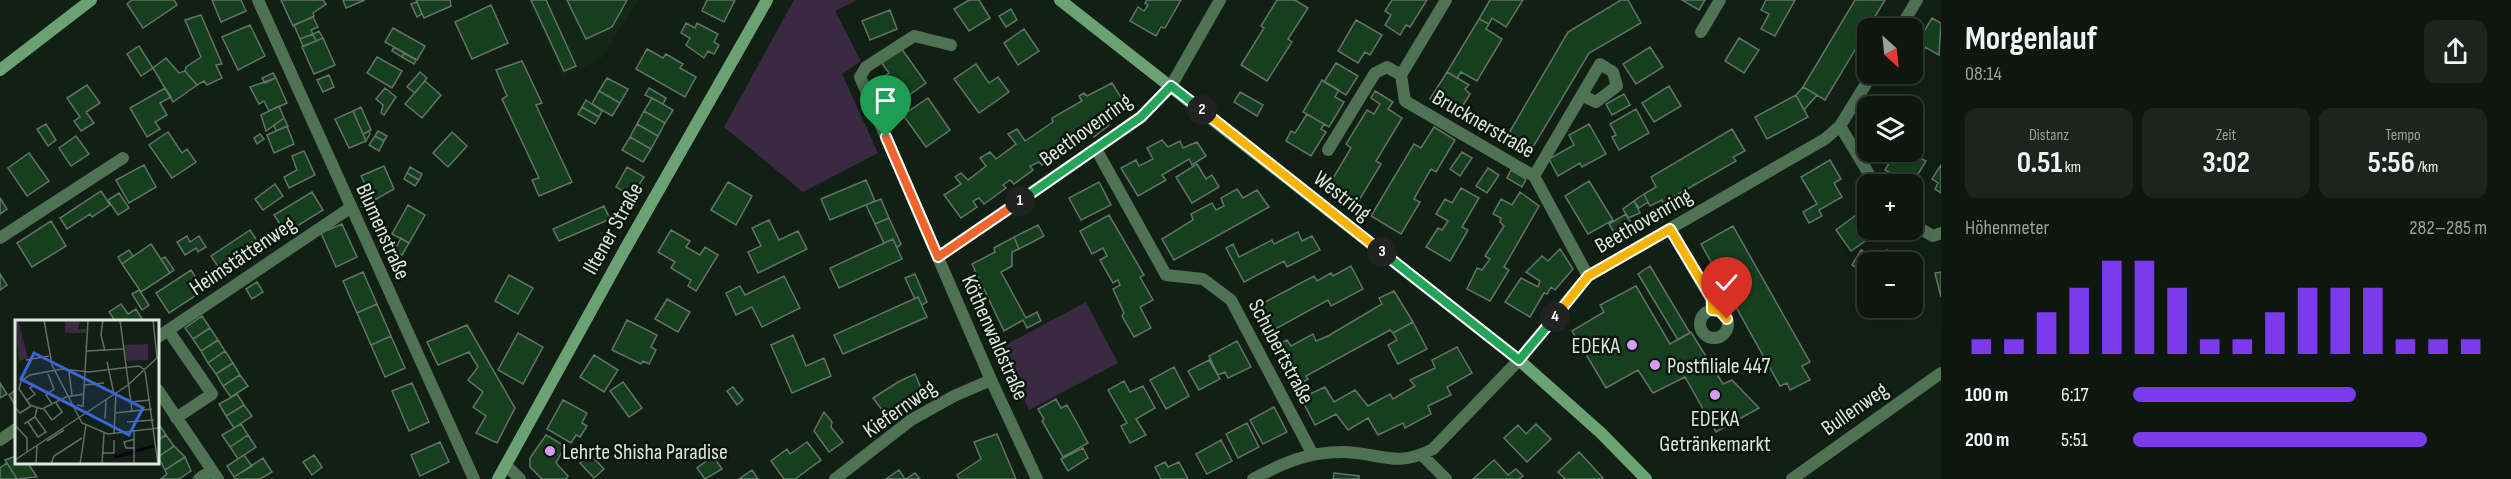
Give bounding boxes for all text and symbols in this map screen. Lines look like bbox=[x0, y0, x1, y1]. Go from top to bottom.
north arrow bbox=[1857, 18, 1923, 84]
map controls bbox=[1857, 18, 1923, 318]
text: Morgenlauf bbox=[1965, 19, 2097, 59]
button: share bbox=[2424, 20, 2487, 83]
text: 08:14 bbox=[1965, 62, 2002, 86]
pin bbox=[860, 75, 911, 137]
icon: arrive bbox=[869, 84, 902, 117]
street label: Brucknerstraße bbox=[1427, 84, 1539, 164]
street label: Beethovenring bbox=[1034, 88, 1138, 173]
pin: 2 bbox=[1187, 95, 1217, 125]
button: layers bbox=[1857, 96, 1923, 162]
text: 2 bbox=[1198, 100, 1206, 119]
text: Distanz bbox=[2029, 126, 2069, 145]
text: Zeit bbox=[2216, 126, 2236, 145]
text: Tempo bbox=[2385, 126, 2421, 145]
text: 0.51 bbox=[2017, 145, 2062, 181]
text: 3:02 bbox=[2202, 145, 2250, 181]
text: 5:56 bbox=[2368, 145, 2415, 181]
text: km bbox=[2062, 158, 2081, 177]
text: /km bbox=[2415, 158, 2438, 177]
street label: Westring bbox=[1308, 165, 1377, 227]
button: + bbox=[1857, 174, 1923, 240]
street label: Iltener Straße bbox=[577, 178, 650, 279]
street label: Blumenstraße bbox=[349, 179, 416, 284]
street label: Beethovenring bbox=[1590, 183, 1697, 260]
pin: 1 bbox=[1005, 186, 1035, 216]
text: 1 bbox=[1017, 191, 1023, 210]
street label: Heimstättenweg bbox=[184, 211, 301, 302]
text: Höhenmeter bbox=[1965, 216, 2049, 240]
text: 282–285 m bbox=[2409, 216, 2487, 240]
pin: 3 bbox=[1367, 237, 1397, 267]
text: 3 bbox=[1378, 242, 1386, 261]
button: − bbox=[1857, 252, 1923, 318]
pin bbox=[1701, 257, 1752, 319]
icon: check bbox=[1710, 266, 1743, 299]
street label: Köthenwaldstraße bbox=[955, 271, 1034, 404]
street label: Schubertstraße bbox=[1242, 295, 1320, 409]
pin: 4 bbox=[1540, 302, 1570, 332]
text: 4 bbox=[1551, 307, 1559, 326]
inset map bbox=[15, 320, 159, 464]
place label: EDEKA bbox=[1572, 333, 1621, 360]
marker: EDEKA bbox=[1625, 338, 1639, 352]
place label: Postfiliale 447 bbox=[1667, 353, 1771, 380]
marker: Postfiliale 447 bbox=[1648, 358, 1662, 372]
street label: Kiefernweg bbox=[858, 374, 942, 444]
street label: Bullenweg bbox=[1816, 376, 1894, 442]
text: 100 m bbox=[1965, 383, 2008, 407]
text: 6:17 bbox=[2061, 383, 2089, 407]
marker: EDEKA Getränkemarkt bbox=[1708, 388, 1722, 402]
place label: EDEKA Getränkemarkt bbox=[1659, 406, 1771, 458]
text: 200 m bbox=[1965, 428, 2009, 452]
text: 5:51 bbox=[2061, 428, 2088, 452]
place label: Lehrte Shisha Paradise bbox=[562, 439, 728, 466]
marker: Lehrte Shisha Paradise bbox=[543, 444, 557, 458]

